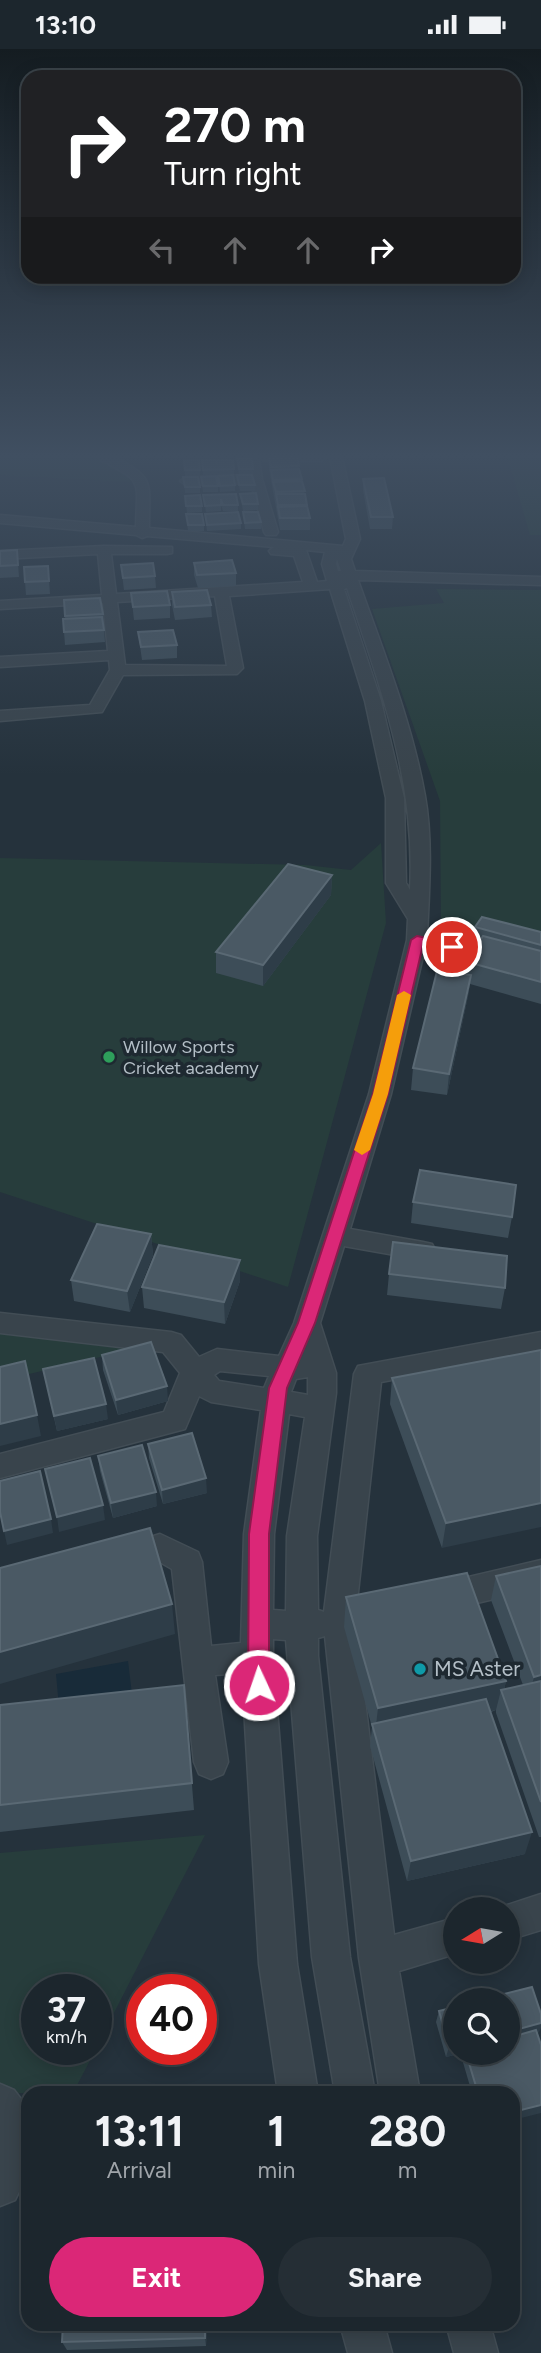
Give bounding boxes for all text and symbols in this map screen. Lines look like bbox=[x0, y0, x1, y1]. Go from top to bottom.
text: 13:10 bbox=[35, 9, 96, 41]
text: 270 m bbox=[164, 95, 306, 154]
icon: right bbox=[49, 98, 140, 189]
text: Turn right bbox=[164, 155, 302, 193]
icon: left bbox=[143, 231, 181, 269]
icon: ahead bbox=[216, 231, 254, 269]
icon: ahead bbox=[289, 231, 327, 269]
icon: right bbox=[362, 231, 400, 269]
pin bbox=[422, 917, 482, 977]
icon: arrive bbox=[433, 928, 471, 966]
place label: Willow Sports Cricket academy bbox=[123, 1036, 259, 1079]
marker: Willow Sports Cricket academy bbox=[101, 1049, 117, 1065]
position arrow bbox=[222, 1648, 296, 1722]
place label: MS Aster bbox=[434, 1656, 520, 1681]
marker: MS Aster bbox=[412, 1661, 428, 1677]
north arrow bbox=[443, 1897, 520, 1974]
map controls bbox=[443, 1897, 520, 2065]
speed limit sign: 40 bbox=[126, 1974, 217, 2065]
button: search bbox=[443, 1988, 520, 2065]
text: 37 bbox=[47, 1989, 86, 2031]
text: km/h bbox=[46, 2026, 87, 2048]
text: 13:11 bbox=[95, 2106, 184, 2157]
text: 1 bbox=[268, 2106, 285, 2157]
text: 280 bbox=[369, 2106, 446, 2157]
text: Arrival bbox=[107, 2156, 172, 2184]
text: min bbox=[258, 2156, 295, 2184]
text: m bbox=[398, 2156, 417, 2184]
button: Exit bbox=[49, 2237, 264, 2317]
button: Share bbox=[278, 2237, 492, 2317]

